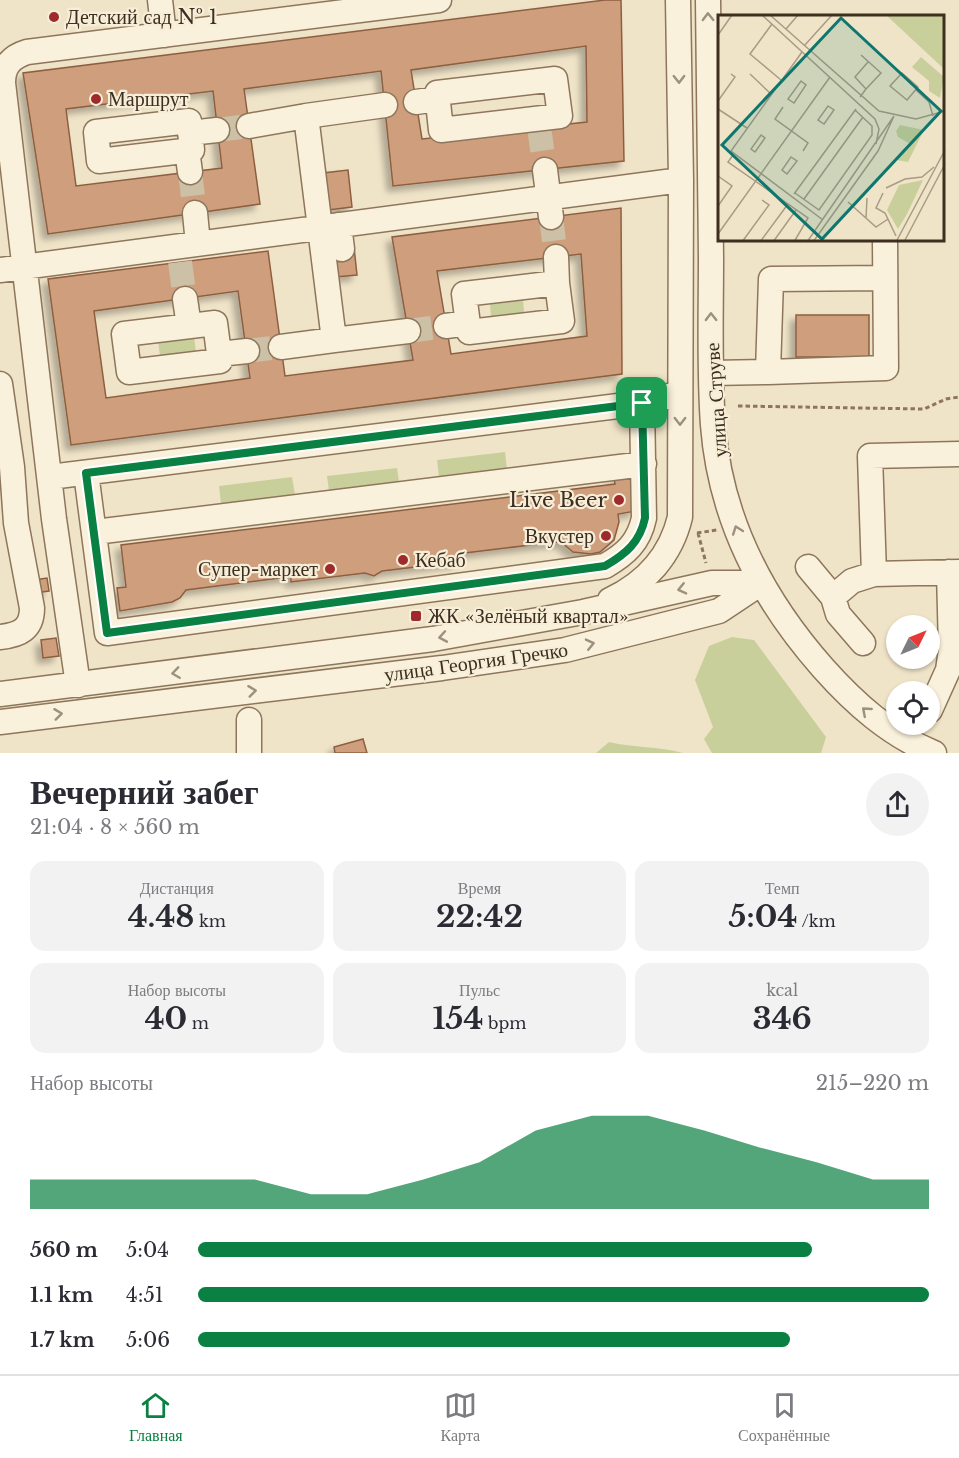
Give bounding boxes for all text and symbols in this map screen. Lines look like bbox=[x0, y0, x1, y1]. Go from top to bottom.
place label: Детский сад № 1 bbox=[66, 5, 218, 29]
marker: Детский сад № 1 bbox=[47, 10, 61, 24]
one-way arrow bbox=[702, 12, 714, 21]
inset map bbox=[718, 15, 944, 242]
one-way arrow bbox=[673, 75, 685, 84]
place label: Маршрут bbox=[108, 87, 189, 111]
marker: Маршрут bbox=[89, 92, 103, 106]
one-way arrow bbox=[705, 312, 718, 321]
street label: улица Струве bbox=[700, 342, 732, 458]
pin bbox=[616, 377, 667, 428]
icon: arrive bbox=[625, 386, 658, 419]
one-way arrow bbox=[674, 417, 686, 426]
place label: Live Beer bbox=[509, 488, 607, 512]
marker: Live Beer bbox=[612, 493, 626, 507]
place label: Вкустер bbox=[525, 524, 594, 548]
one-way arrow bbox=[732, 525, 745, 536]
marker: Вкустер bbox=[599, 529, 613, 543]
place label: Кебаб bbox=[415, 548, 466, 572]
marker: Кебаб bbox=[396, 553, 410, 567]
place label: Супер-маркет bbox=[198, 557, 318, 581]
marker: Супер-маркет bbox=[323, 562, 337, 576]
one-way arrow bbox=[677, 582, 687, 595]
place label: ЖК «Зелёный квартал» bbox=[428, 604, 628, 628]
marker: ЖК «Зелёный квартал» bbox=[409, 609, 423, 623]
north arrow bbox=[886, 615, 940, 669]
map controls bbox=[886, 615, 940, 735]
one-way arrow bbox=[438, 630, 448, 643]
street label: улица Георгия Гречко bbox=[383, 637, 569, 687]
one-way arrow bbox=[585, 638, 595, 651]
one-way arrow bbox=[172, 666, 181, 678]
button: locate bbox=[886, 681, 940, 735]
one-way arrow bbox=[247, 685, 256, 697]
one-way arrow bbox=[862, 707, 873, 718]
one-way arrow bbox=[53, 709, 63, 721]
text: Вечерний забег bbox=[30, 772, 259, 813]
button: share bbox=[866, 773, 929, 836]
text: 21:04 · 8 × 560 m bbox=[30, 815, 200, 839]
text: Дистанция bbox=[140, 878, 214, 898]
text: Время bbox=[458, 878, 501, 898]
text: Темп bbox=[765, 878, 800, 898]
text: 4.48 bbox=[128, 898, 194, 935]
text: 22:42 bbox=[436, 898, 523, 935]
text: 5:04 bbox=[729, 898, 797, 935]
text: km bbox=[194, 911, 226, 931]
text: /km bbox=[797, 911, 836, 931]
text: Набор высоты bbox=[128, 980, 226, 1000]
text: Пульс bbox=[459, 980, 500, 1000]
text: kcal bbox=[766, 980, 798, 1000]
text: 40 bbox=[145, 1000, 187, 1037]
text: 154 bbox=[433, 1000, 483, 1037]
text: 346 bbox=[753, 1000, 812, 1037]
text: m bbox=[187, 1013, 209, 1033]
text: bpm bbox=[483, 1013, 526, 1033]
text: Набор высоты bbox=[30, 1071, 153, 1095]
text: 215–220 m bbox=[816, 1071, 929, 1095]
text: 560 m bbox=[30, 1238, 98, 1262]
text: 5:04 bbox=[126, 1238, 169, 1262]
text: 1.1 km bbox=[30, 1283, 93, 1307]
text: 4:51 bbox=[126, 1283, 164, 1307]
text: 1.7 km bbox=[30, 1328, 95, 1352]
text: 5:06 bbox=[126, 1328, 170, 1352]
tab: Главная bbox=[129, 1389, 183, 1445]
tab: Карта bbox=[441, 1389, 480, 1445]
tab: Сохранённые bbox=[738, 1389, 830, 1445]

